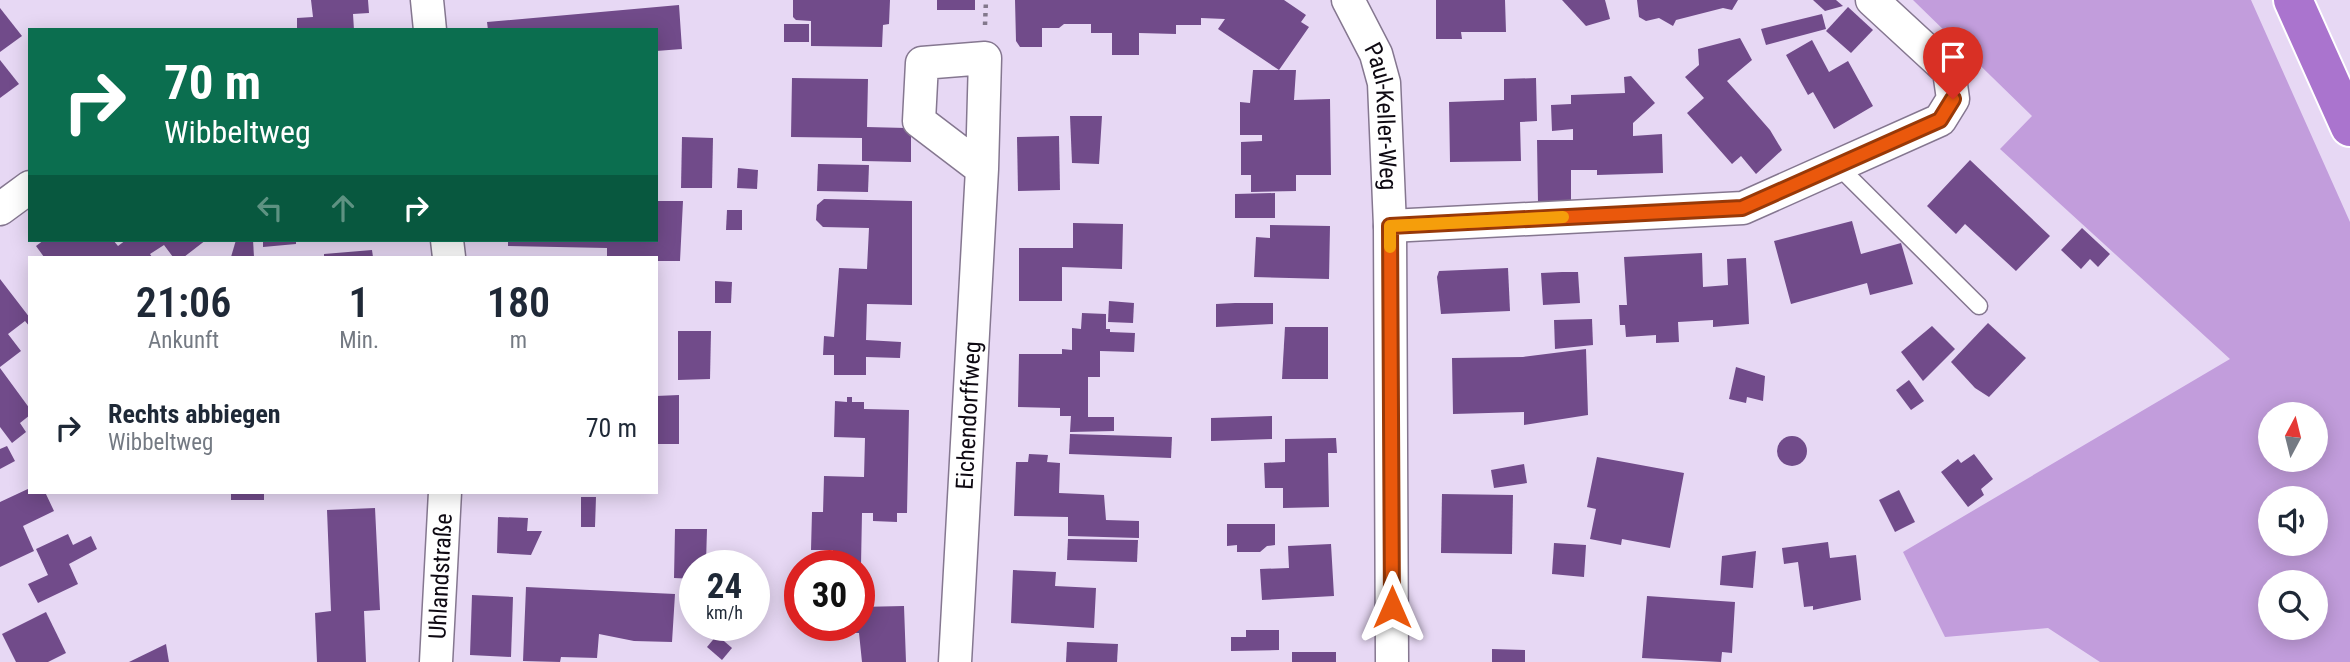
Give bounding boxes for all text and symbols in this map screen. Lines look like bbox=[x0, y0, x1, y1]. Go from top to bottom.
pin bbox=[1923, 27, 1983, 99]
street label: Paul-Keller-Weg bbox=[1359, 38, 1402, 191]
icon: arrive bbox=[1934, 38, 1972, 76]
text: 70 m bbox=[164, 54, 261, 111]
icon: right bbox=[49, 56, 140, 147]
text: Wibbeltweg bbox=[164, 113, 311, 151]
icon: left bbox=[251, 189, 289, 227]
icon: ahead bbox=[324, 189, 362, 227]
icon: right bbox=[397, 189, 435, 227]
text: 21:06 bbox=[136, 278, 231, 327]
text: 1 bbox=[349, 278, 370, 327]
text: 180 bbox=[487, 278, 550, 327]
text: Ankunft bbox=[148, 327, 219, 354]
text: Min. bbox=[339, 327, 379, 354]
text: m bbox=[510, 327, 527, 354]
street label: Eichendorffweg bbox=[950, 341, 987, 490]
text: Rechts abbiegen bbox=[108, 399, 281, 429]
north arrow bbox=[2258, 402, 2328, 472]
map controls bbox=[2258, 402, 2328, 640]
icon: right bbox=[49, 409, 87, 447]
text: 70 m bbox=[586, 413, 637, 443]
text: Wibbeltweg bbox=[108, 429, 213, 456]
button: sound bbox=[2258, 486, 2328, 556]
street label: Uhlandstraße bbox=[423, 513, 458, 640]
speed limit sign: 30 bbox=[784, 550, 875, 641]
text: 24 bbox=[707, 566, 742, 607]
position arrow bbox=[1355, 570, 1429, 644]
button: search bbox=[2258, 570, 2328, 640]
text: km/h bbox=[706, 602, 743, 623]

